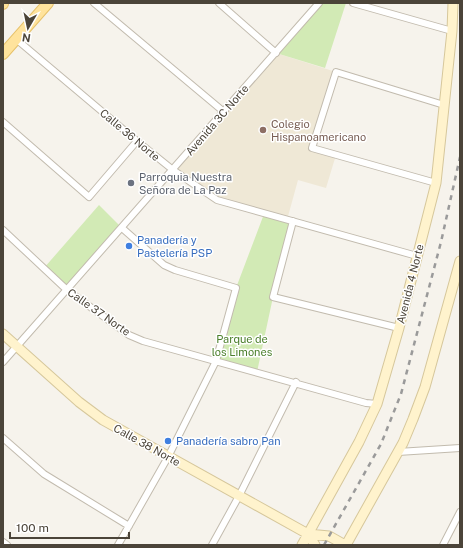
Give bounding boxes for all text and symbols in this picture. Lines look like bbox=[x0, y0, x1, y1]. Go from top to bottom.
north arrow bbox=[8, 8, 48, 48]
text: N bbox=[21, 31, 32, 44]
street label: Avenida 3C Norte bbox=[183, 82, 251, 158]
street label: Calle 36 Norte bbox=[98, 107, 162, 163]
place label: Colegio Hispanoamericano bbox=[271, 118, 366, 143]
marker: Colegio Hispanoamericano bbox=[258, 125, 268, 135]
place label: Parroquia Nuestra Señora de La Paz bbox=[139, 171, 232, 196]
marker: Parroquia Nuestra Señora de La Paz bbox=[126, 178, 136, 188]
place label: Panadería y Pastelería PSP bbox=[137, 234, 212, 259]
marker: Panadería y Pastelería PSP bbox=[124, 241, 134, 251]
street label: Avenida 4 Norte bbox=[394, 243, 426, 325]
street label: Calle 37 Norte bbox=[65, 286, 133, 338]
park label: Parque de los Limones bbox=[212, 333, 273, 358]
street label: Calle 38 Norte bbox=[112, 422, 182, 468]
place label: Panadería sabro Pan bbox=[176, 435, 281, 447]
marker: Panadería sabro Pan bbox=[163, 436, 173, 446]
scale bar bbox=[10, 514, 129, 540]
text: 100 m bbox=[16, 521, 49, 535]

